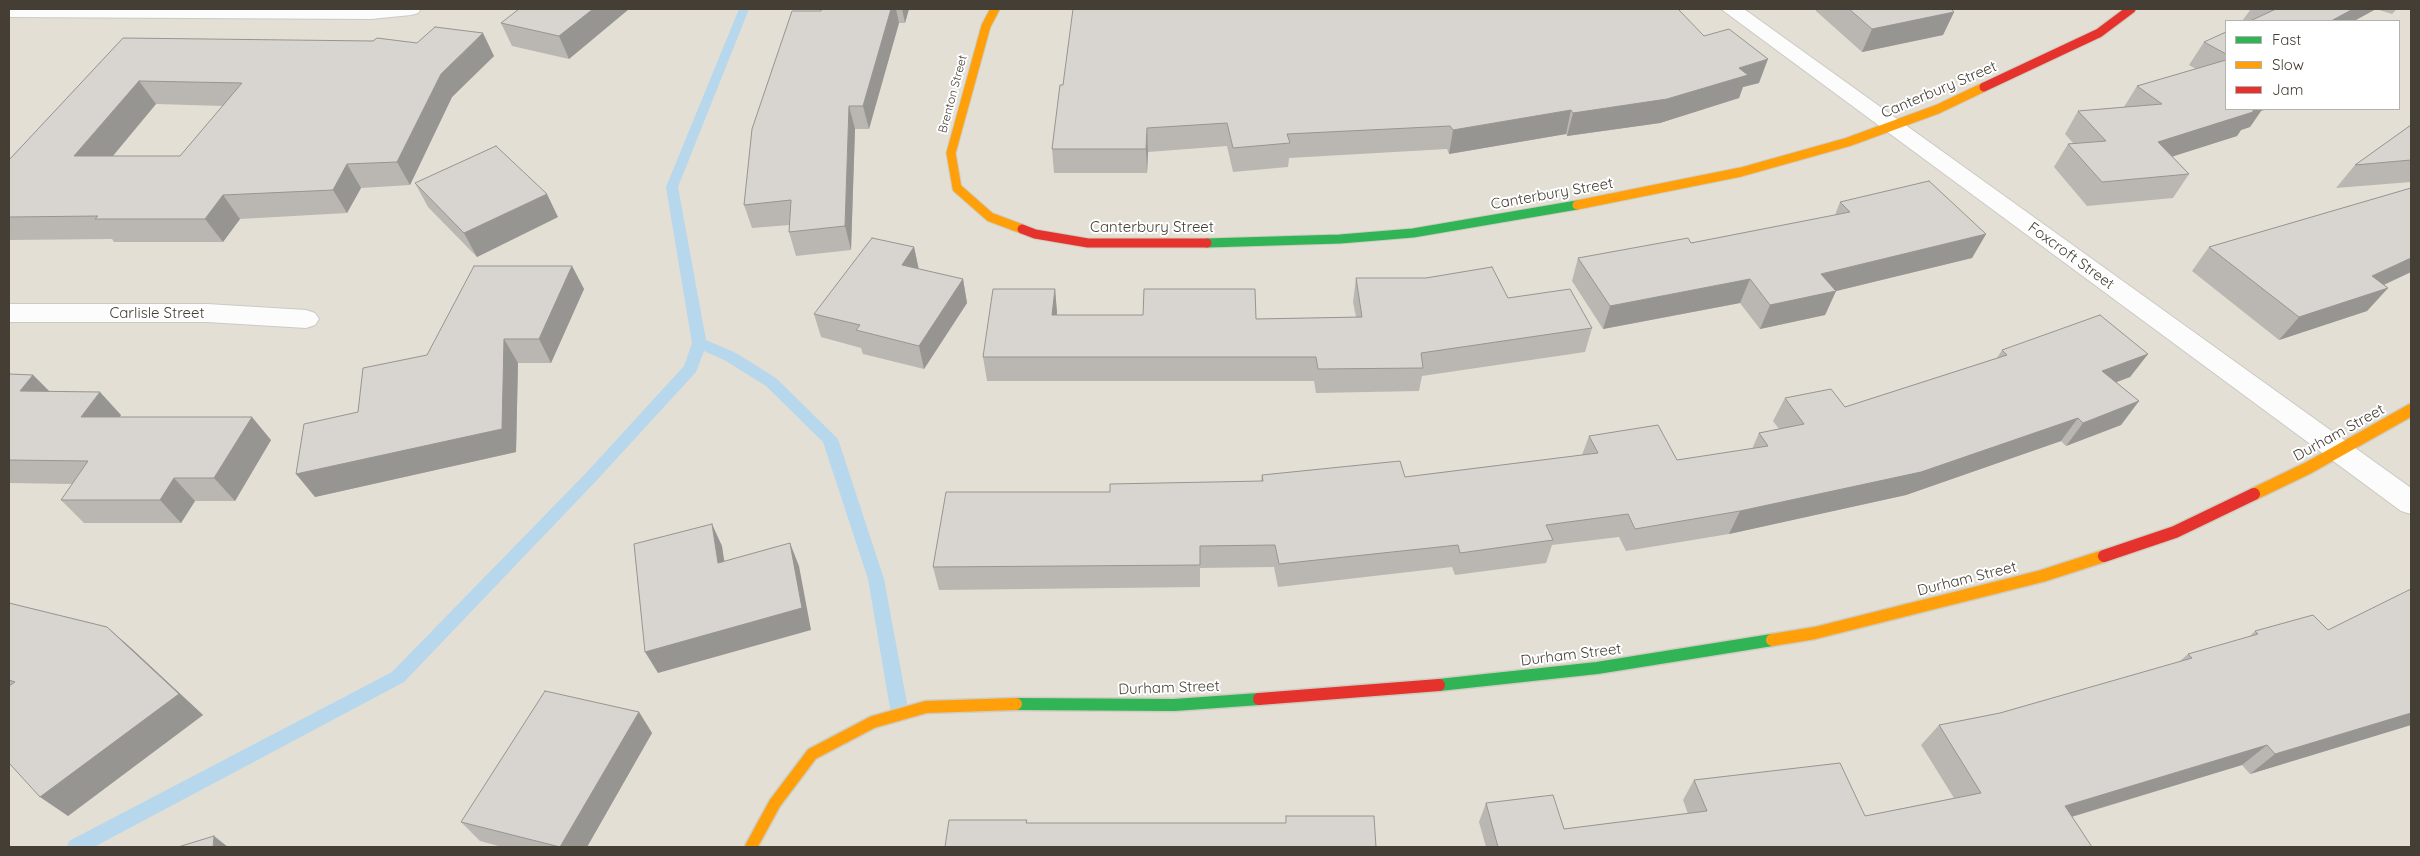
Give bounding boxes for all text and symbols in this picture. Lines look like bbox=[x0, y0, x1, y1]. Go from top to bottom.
legend bbox=[2225, 20, 2400, 110]
text: Fast bbox=[2272, 30, 2301, 49]
street label: Brenton Street bbox=[936, 53, 970, 135]
text: Slow bbox=[2272, 55, 2304, 74]
street label: Canterbury Street bbox=[1878, 58, 2000, 122]
text: Jam bbox=[2272, 80, 2303, 99]
street label: Canterbury Street bbox=[1489, 174, 1615, 214]
street label: Canterbury Street bbox=[1090, 218, 1214, 236]
street label: Foxcroft Street bbox=[2024, 219, 2118, 293]
street label: Carlisle Street bbox=[109, 304, 205, 322]
street label: Durham Street bbox=[2290, 401, 2388, 465]
street label: Durham Street bbox=[1916, 558, 2018, 600]
street label: Durham Street bbox=[1520, 640, 1622, 670]
street label: Durham Street bbox=[1118, 677, 1220, 699]

